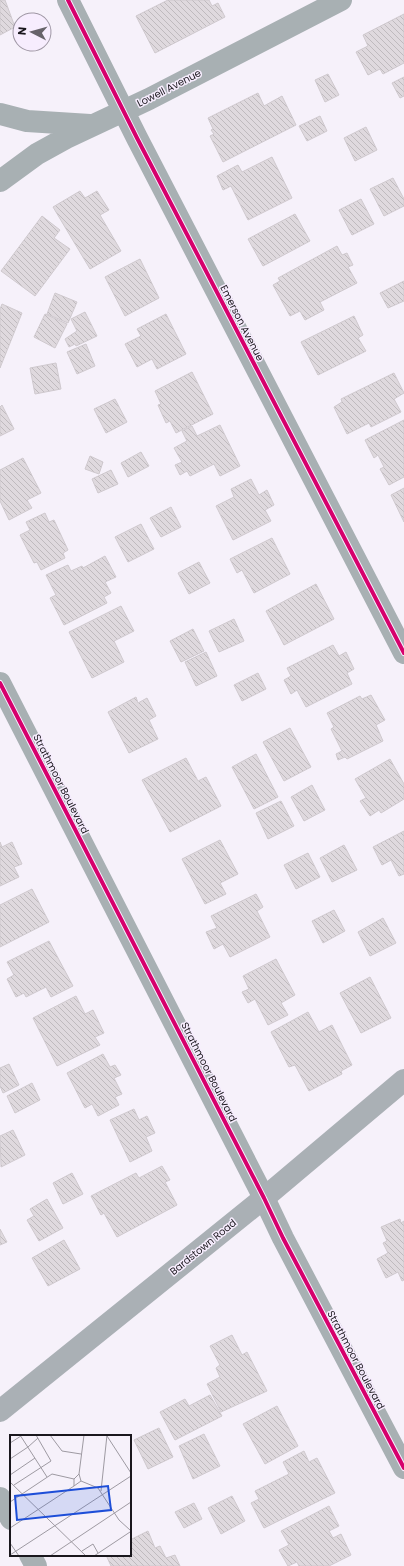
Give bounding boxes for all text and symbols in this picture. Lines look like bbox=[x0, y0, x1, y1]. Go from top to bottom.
north arrow bbox=[12, 12, 52, 52]
text: N bbox=[14, 26, 30, 36]
street label: Lowell Avenue bbox=[134, 65, 204, 111]
street label: Emerson Avenue bbox=[216, 282, 268, 364]
street label: Strathmoor Boulevard bbox=[29, 732, 93, 836]
street label: Strathmoor Boulevard bbox=[177, 1020, 241, 1124]
street label: Bardstown Road bbox=[166, 1215, 240, 1279]
street label: Strathmoor Boulevard bbox=[324, 1308, 388, 1412]
inset map bbox=[10, 1435, 131, 1556]

